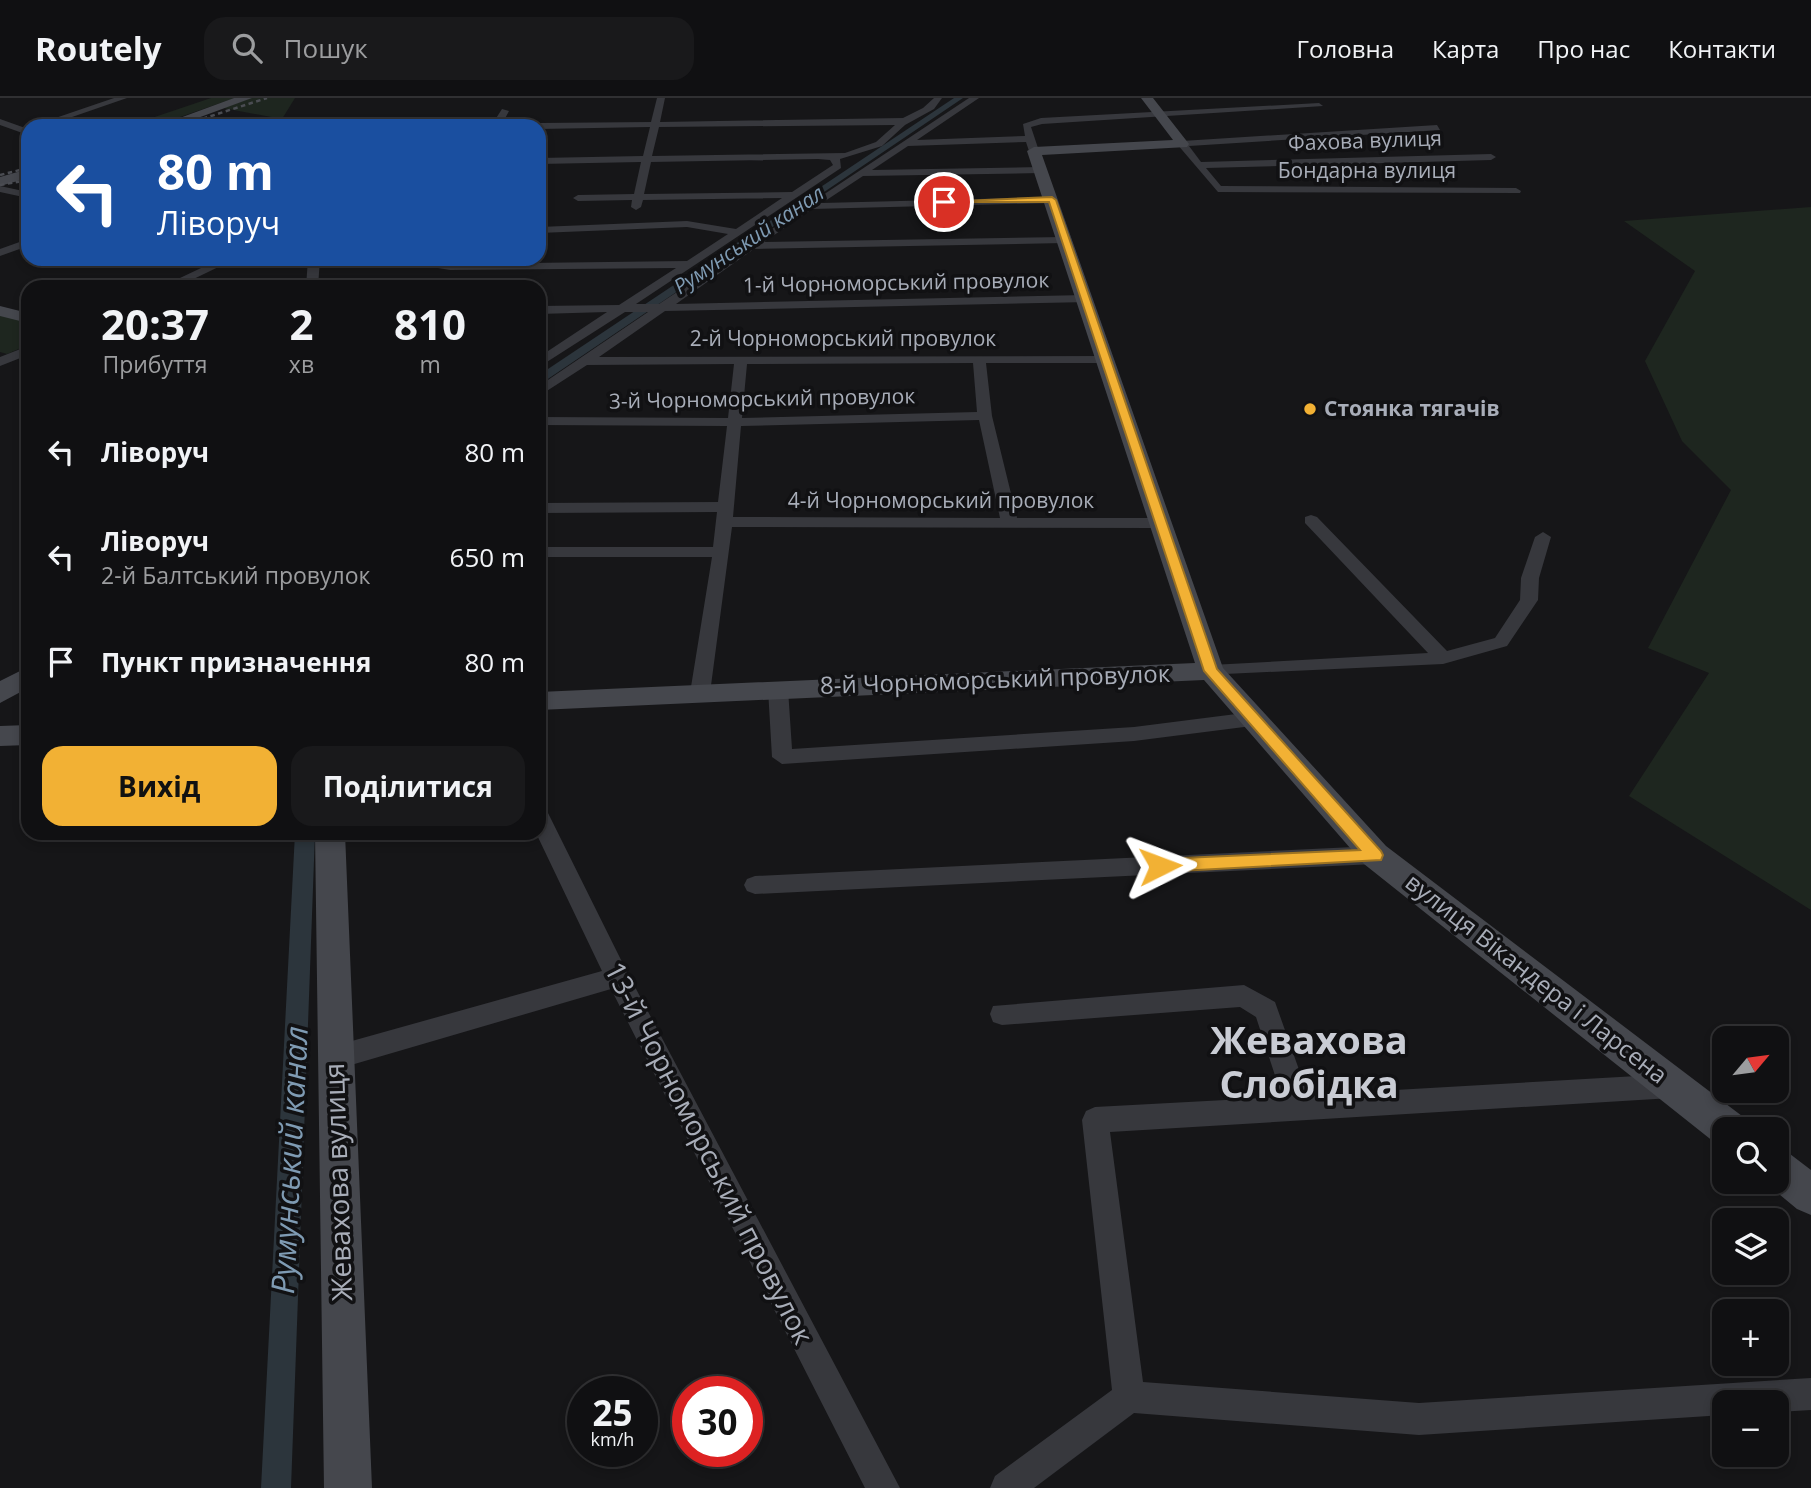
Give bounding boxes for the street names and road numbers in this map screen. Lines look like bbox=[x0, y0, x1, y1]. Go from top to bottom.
street label: Фахова вулиця bbox=[1288, 123, 1442, 157]
street label: Бондарна вулиця bbox=[1278, 156, 1456, 184]
street label: 1-й Чорноморський провулок bbox=[743, 265, 1050, 299]
street label: 2-й Чорноморський провулок bbox=[690, 324, 996, 352]
street label: 3-й Чорноморський провулок bbox=[609, 381, 916, 415]
street label: 4-й Чорноморський провулок bbox=[788, 486, 1094, 514]
street label: 8-й Чорноморський провулок bbox=[819, 656, 1171, 701]
street label: вулиця Вікандера і Ларсена bbox=[1399, 865, 1675, 1091]
street label: 13-й Чорноморський провулок bbox=[597, 955, 823, 1351]
street label: Жевахова вулиця bbox=[314, 1062, 360, 1302]

